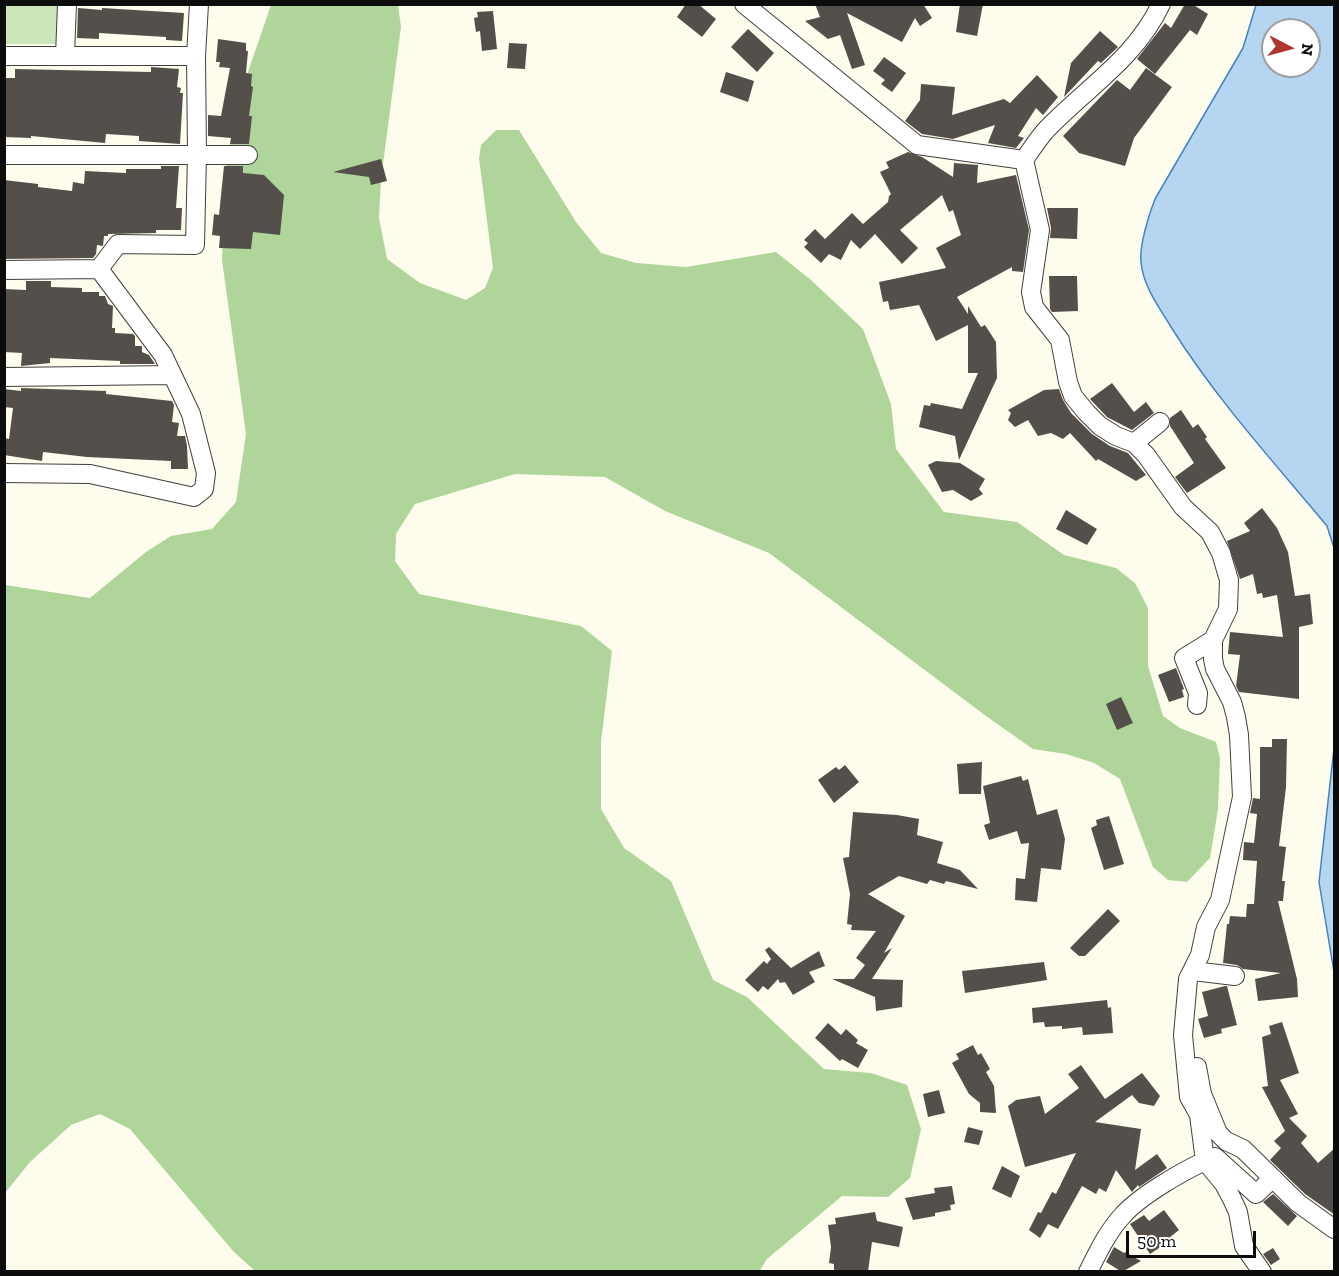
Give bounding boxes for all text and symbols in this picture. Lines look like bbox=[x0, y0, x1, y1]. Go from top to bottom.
north arrow bbox=[1261, 18, 1321, 78]
text: N bbox=[1297, 43, 1317, 57]
scale bar bbox=[1129, 1219, 1260, 1257]
text: 50 m bbox=[1137, 1230, 1176, 1252]

